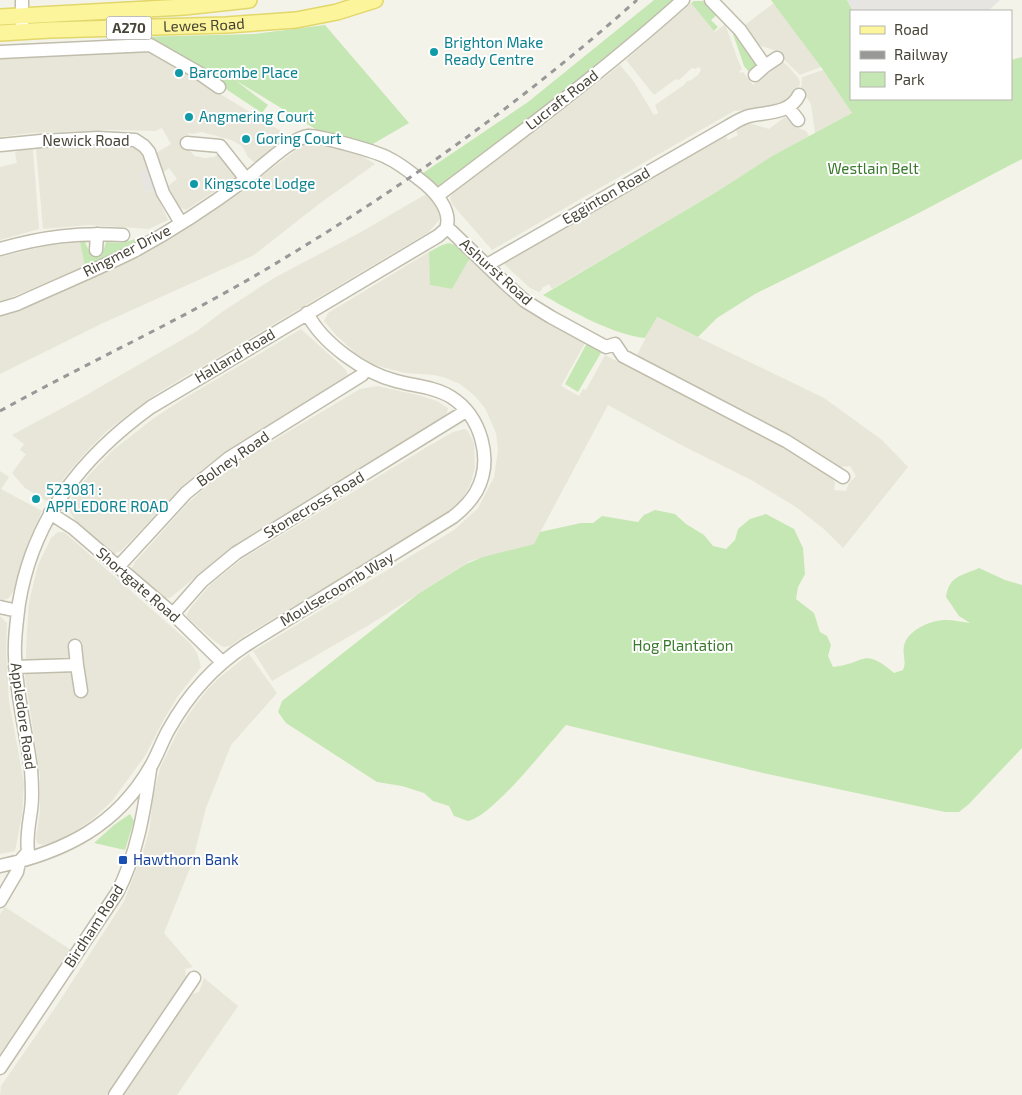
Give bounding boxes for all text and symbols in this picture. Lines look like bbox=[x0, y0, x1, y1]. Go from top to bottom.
legend bbox=[850, 10, 1012, 100]
street label: Lewes Road bbox=[163, 14, 245, 35]
road number: A270 bbox=[106, 16, 152, 40]
text: Road bbox=[894, 20, 929, 38]
place label: Brighton Make Ready Centre bbox=[444, 33, 543, 68]
text: Railway bbox=[894, 45, 948, 63]
marker: Brighton Make Ready Centre bbox=[428, 46, 440, 58]
place label: Barcombe Place bbox=[189, 63, 298, 81]
street label: Lucraft Road bbox=[522, 65, 601, 133]
marker: Barcombe Place bbox=[173, 67, 185, 79]
text: Park bbox=[894, 70, 925, 88]
place label: Angmering Court bbox=[199, 107, 314, 125]
marker: Angmering Court bbox=[183, 111, 195, 123]
place label: Goring Court bbox=[256, 129, 342, 147]
street label: Newick Road bbox=[42, 131, 130, 149]
marker: Goring Court bbox=[240, 133, 252, 145]
park label: Westlain Belt bbox=[827, 159, 919, 177]
street label: Egginton Road bbox=[558, 163, 653, 228]
place label: Kingscote Lodge bbox=[204, 174, 315, 192]
marker: Kingscote Lodge bbox=[188, 178, 200, 190]
street label: Ringmer Drive bbox=[80, 220, 173, 280]
street label: Ashurst Road bbox=[457, 234, 537, 309]
street label: Halland Road bbox=[191, 324, 278, 386]
street label: Bolney Road bbox=[193, 427, 272, 490]
street label: Stonecross Road bbox=[260, 467, 367, 541]
place label: 523081 : APPLEDORE ROAD bbox=[46, 480, 169, 515]
marker: 523081 : APPLEDORE ROAD bbox=[30, 493, 42, 505]
street label: Shortgate Road bbox=[93, 543, 184, 626]
street label: Moulsecoomb Way bbox=[276, 547, 397, 629]
park label: Hog Plantation bbox=[632, 636, 734, 654]
street label: Appledore Road bbox=[8, 661, 40, 771]
place label: Hawthorn Bank bbox=[133, 850, 239, 868]
marker: Hawthorn Bank bbox=[117, 854, 129, 866]
street label: Birdham Road bbox=[60, 881, 127, 970]

